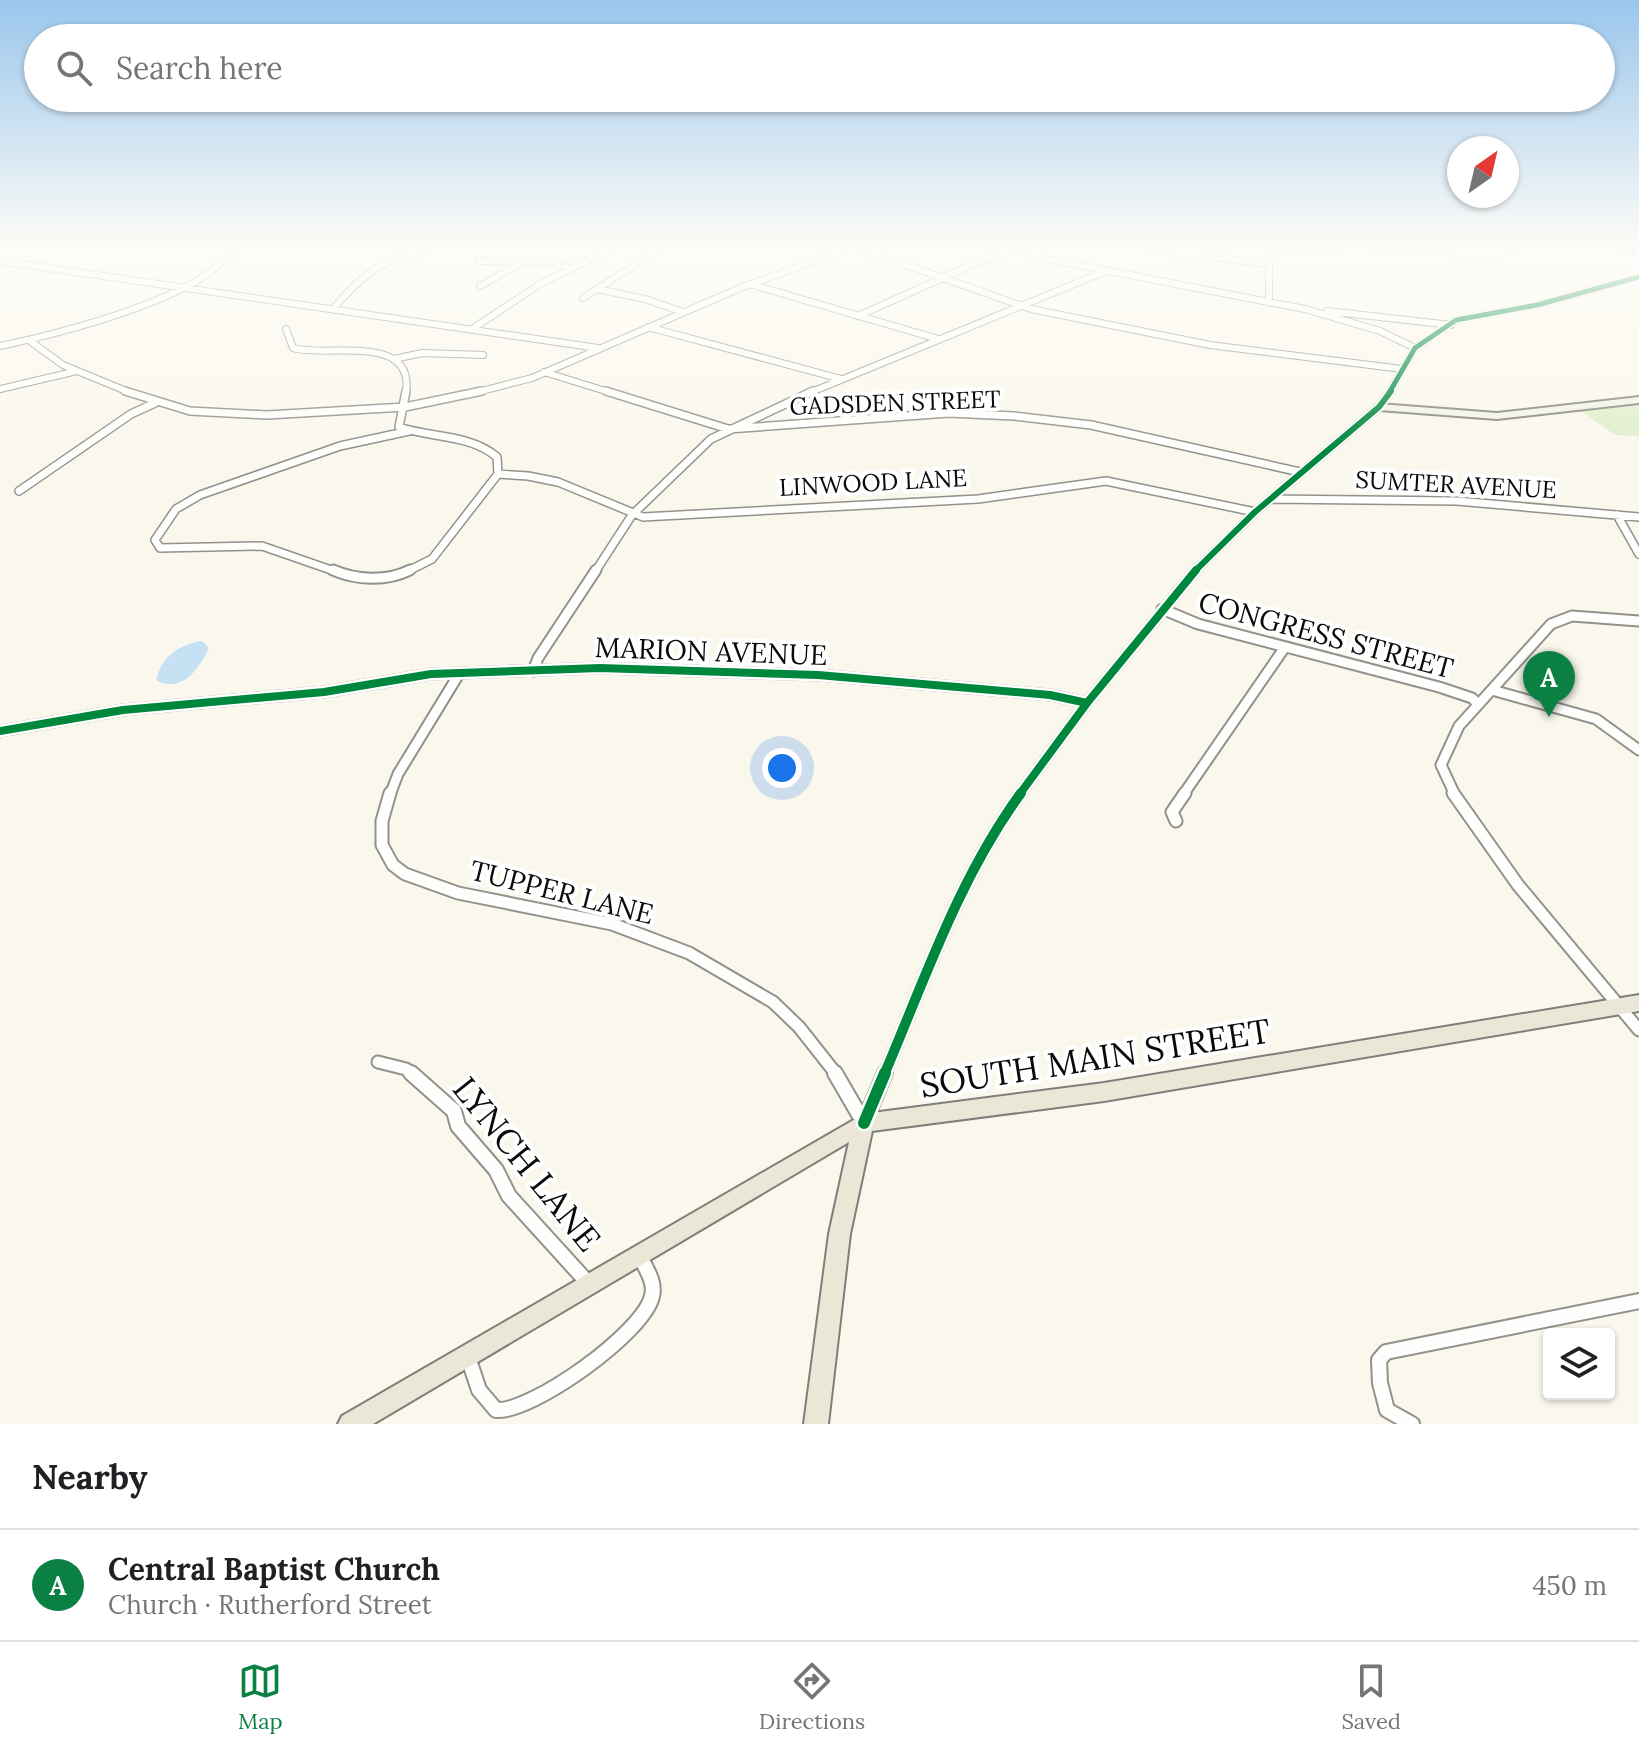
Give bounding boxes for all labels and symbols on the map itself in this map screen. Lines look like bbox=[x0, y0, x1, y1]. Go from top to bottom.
north arrow bbox=[1447, 136, 1519, 208]
street label: GADSDEN STREET bbox=[789, 383, 1001, 422]
street label: LINWOOD LANE bbox=[778, 462, 968, 503]
street label: SUMTER AVENUE bbox=[1355, 464, 1557, 505]
street label: CONGRESS STREET bbox=[1195, 584, 1457, 686]
street label: MARION AVENUE bbox=[594, 629, 828, 673]
pin: A bbox=[1523, 651, 1575, 717]
your location bbox=[762, 748, 802, 788]
street label: TUPPER LANE bbox=[466, 852, 658, 932]
street label: SOUTH MAIN STREET bbox=[917, 1009, 1273, 1106]
street label: LYNCH LANE bbox=[444, 1068, 611, 1260]

